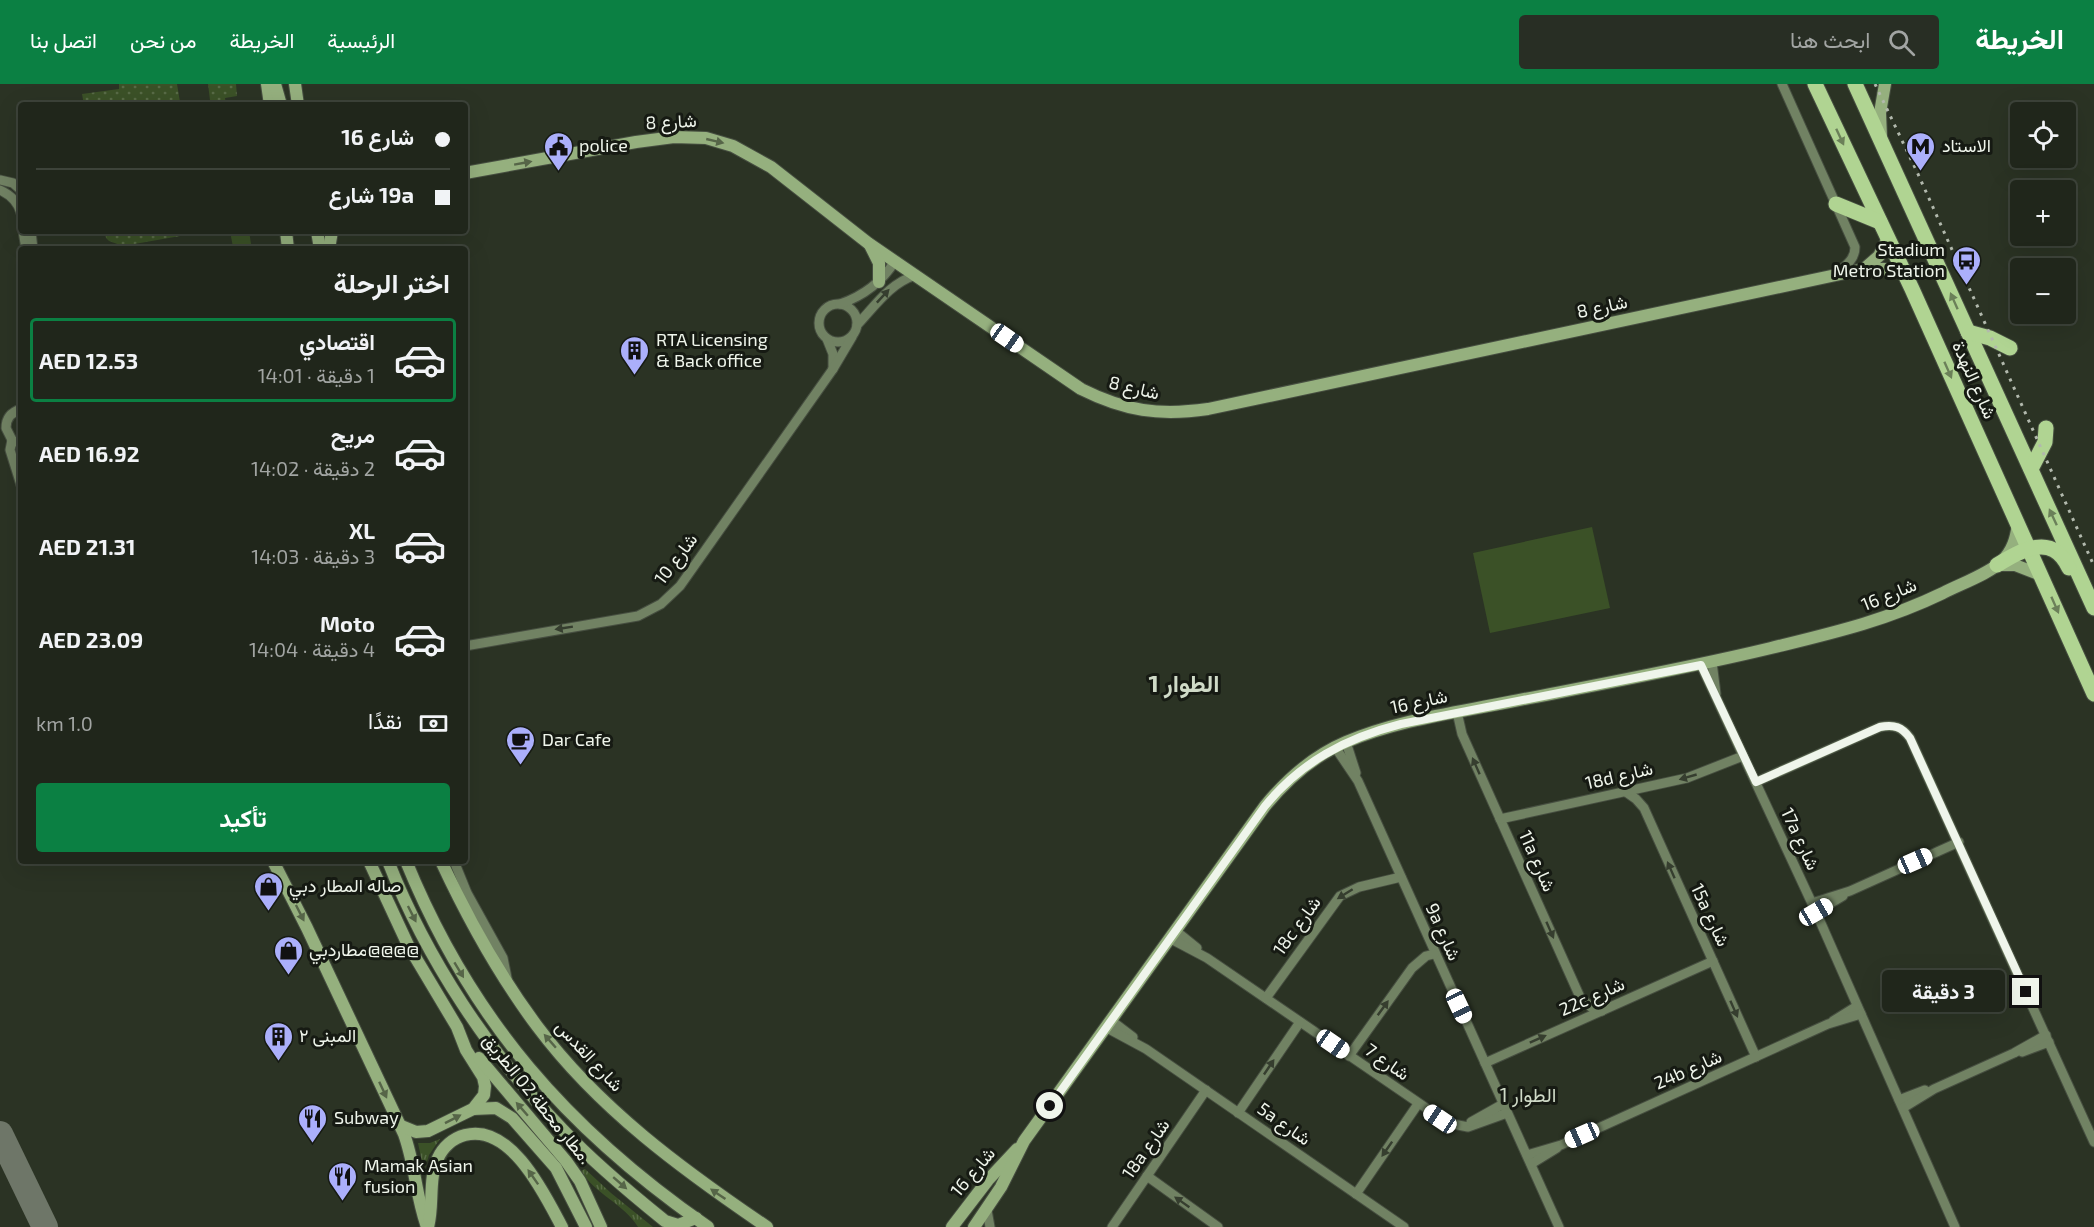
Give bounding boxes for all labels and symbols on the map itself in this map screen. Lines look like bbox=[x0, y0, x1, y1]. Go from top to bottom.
street label: شارع 8 bbox=[645, 109, 697, 135]
one-way arrow bbox=[1835, 128, 1844, 145]
public building icon: police bbox=[542, 130, 574, 172]
metro station icon: الاستاد bbox=[1905, 130, 1937, 172]
place label: police bbox=[579, 134, 628, 156]
place label: الاستاد bbox=[1942, 134, 1991, 156]
one-way arrow bbox=[706, 136, 724, 146]
one-way arrow bbox=[513, 158, 532, 167]
place label: Stadium Metro Station bbox=[1833, 238, 1945, 281]
bus stop icon: Stadium Metro Station bbox=[1950, 244, 1982, 286]
one-way arrow bbox=[876, 290, 890, 304]
street label: شارع 8 bbox=[1574, 290, 1630, 324]
one-way arrow bbox=[1949, 292, 1959, 310]
car bbox=[987, 320, 1027, 356]
place label: RTA Licensing & Back office bbox=[656, 328, 768, 371]
building icon: RTA Licensing & Back office bbox=[619, 334, 651, 376]
street label: شارع النهدة bbox=[1946, 337, 2002, 423]
one-way arrow bbox=[1943, 362, 1953, 380]
street label: شارع 8 bbox=[1106, 371, 1162, 405]
one-way arrow bbox=[2048, 507, 2058, 525]
street label: شارع 10 bbox=[649, 529, 703, 589]
street label: شارع 16 bbox=[1858, 573, 1920, 617]
one-way arrow bbox=[2050, 597, 2059, 614]
one-way arrow bbox=[554, 623, 573, 632]
district label: الطوار 1 bbox=[1149, 668, 1219, 699]
street label: شارع 16 bbox=[1388, 684, 1450, 720]
cafe icon: Dar Cafe bbox=[505, 724, 537, 766]
place label: Dar Cafe bbox=[542, 728, 611, 750]
one-way arrow bbox=[1471, 757, 1481, 775]
street label: 18d شارع bbox=[1583, 757, 1655, 795]
one-way arrow bbox=[1679, 773, 1697, 782]
street label: 17a شارع bbox=[1775, 804, 1825, 874]
street label: 11a شارع bbox=[1513, 827, 1561, 895]
car bbox=[1895, 845, 1935, 877]
one-way arrow bbox=[1667, 861, 1676, 878]
shop icon: صاله المطار دبي bbox=[252, 870, 284, 912]
place label: صاله المطار دبي bbox=[289, 874, 401, 901]
street label: 15a شارع bbox=[1685, 880, 1735, 950]
one-way arrow bbox=[1337, 889, 1354, 900]
street label: 18c شارع bbox=[1268, 892, 1326, 960]
car bbox=[1796, 895, 1836, 929]
street label: 9a شارع bbox=[1420, 900, 1466, 964]
one-way arrow bbox=[295, 905, 304, 922]
one-way arrow bbox=[407, 906, 417, 923]
one-way arrow bbox=[1545, 921, 1554, 938]
shop icon: مطاردبي@@@@ bbox=[272, 934, 304, 976]
place label: مطاردبي@@@@ bbox=[309, 938, 419, 965]
one-way arrow bbox=[453, 962, 464, 978]
callout: 3 دقيقة bbox=[1882, 971, 2005, 1013]
street label: 22c شارع bbox=[1555, 972, 1629, 1022]
route end bbox=[2012, 978, 2039, 1005]
car bbox=[1443, 986, 1475, 1026]
one-way arrow bbox=[1377, 1001, 1389, 1017]
one-way arrow bbox=[1730, 1001, 1739, 1018]
street label: شارع القدس bbox=[550, 1015, 628, 1097]
building icon: المبنى ٢ bbox=[262, 1020, 294, 1062]
place label: المبنى ٢ bbox=[299, 1024, 356, 1047]
car bbox=[1313, 1026, 1353, 1062]
street label: مطار محطة 02 الطريق. bbox=[478, 1029, 597, 1169]
one-way arrow bbox=[544, 1034, 557, 1049]
one-way arrow bbox=[1530, 1035, 1547, 1044]
street label: شارع 7 bbox=[1360, 1038, 1414, 1086]
street label: 24b شارع bbox=[1650, 1044, 1726, 1096]
one-way arrow bbox=[1263, 1060, 1275, 1076]
one-way arrow bbox=[378, 1081, 387, 1098]
district label: الطوار 1 bbox=[1500, 1082, 1556, 1108]
route start bbox=[1036, 1092, 1063, 1119]
street label: 5a شارع bbox=[1253, 1097, 1315, 1151]
one-way arrow bbox=[516, 1101, 529, 1117]
car bbox=[1420, 1101, 1460, 1137]
restaurant icon: Subway bbox=[297, 1102, 329, 1144]
place label: Subway bbox=[334, 1106, 399, 1128]
one-way arrow bbox=[445, 1114, 462, 1124]
street label: 18a شارع bbox=[1117, 1114, 1175, 1184]
car bbox=[1562, 1119, 1602, 1151]
one-way arrow bbox=[1382, 1141, 1393, 1157]
street label: شارع 16 bbox=[945, 1142, 1001, 1202]
place label: Mamak Asian fusion bbox=[364, 1154, 473, 1197]
restaurant icon: Mamak Asian fusion bbox=[327, 1160, 359, 1202]
one-way arrow bbox=[527, 1169, 539, 1185]
one-way arrow bbox=[612, 1176, 627, 1190]
one-way arrow bbox=[711, 1188, 727, 1200]
one-way arrow bbox=[1175, 1196, 1191, 1208]

